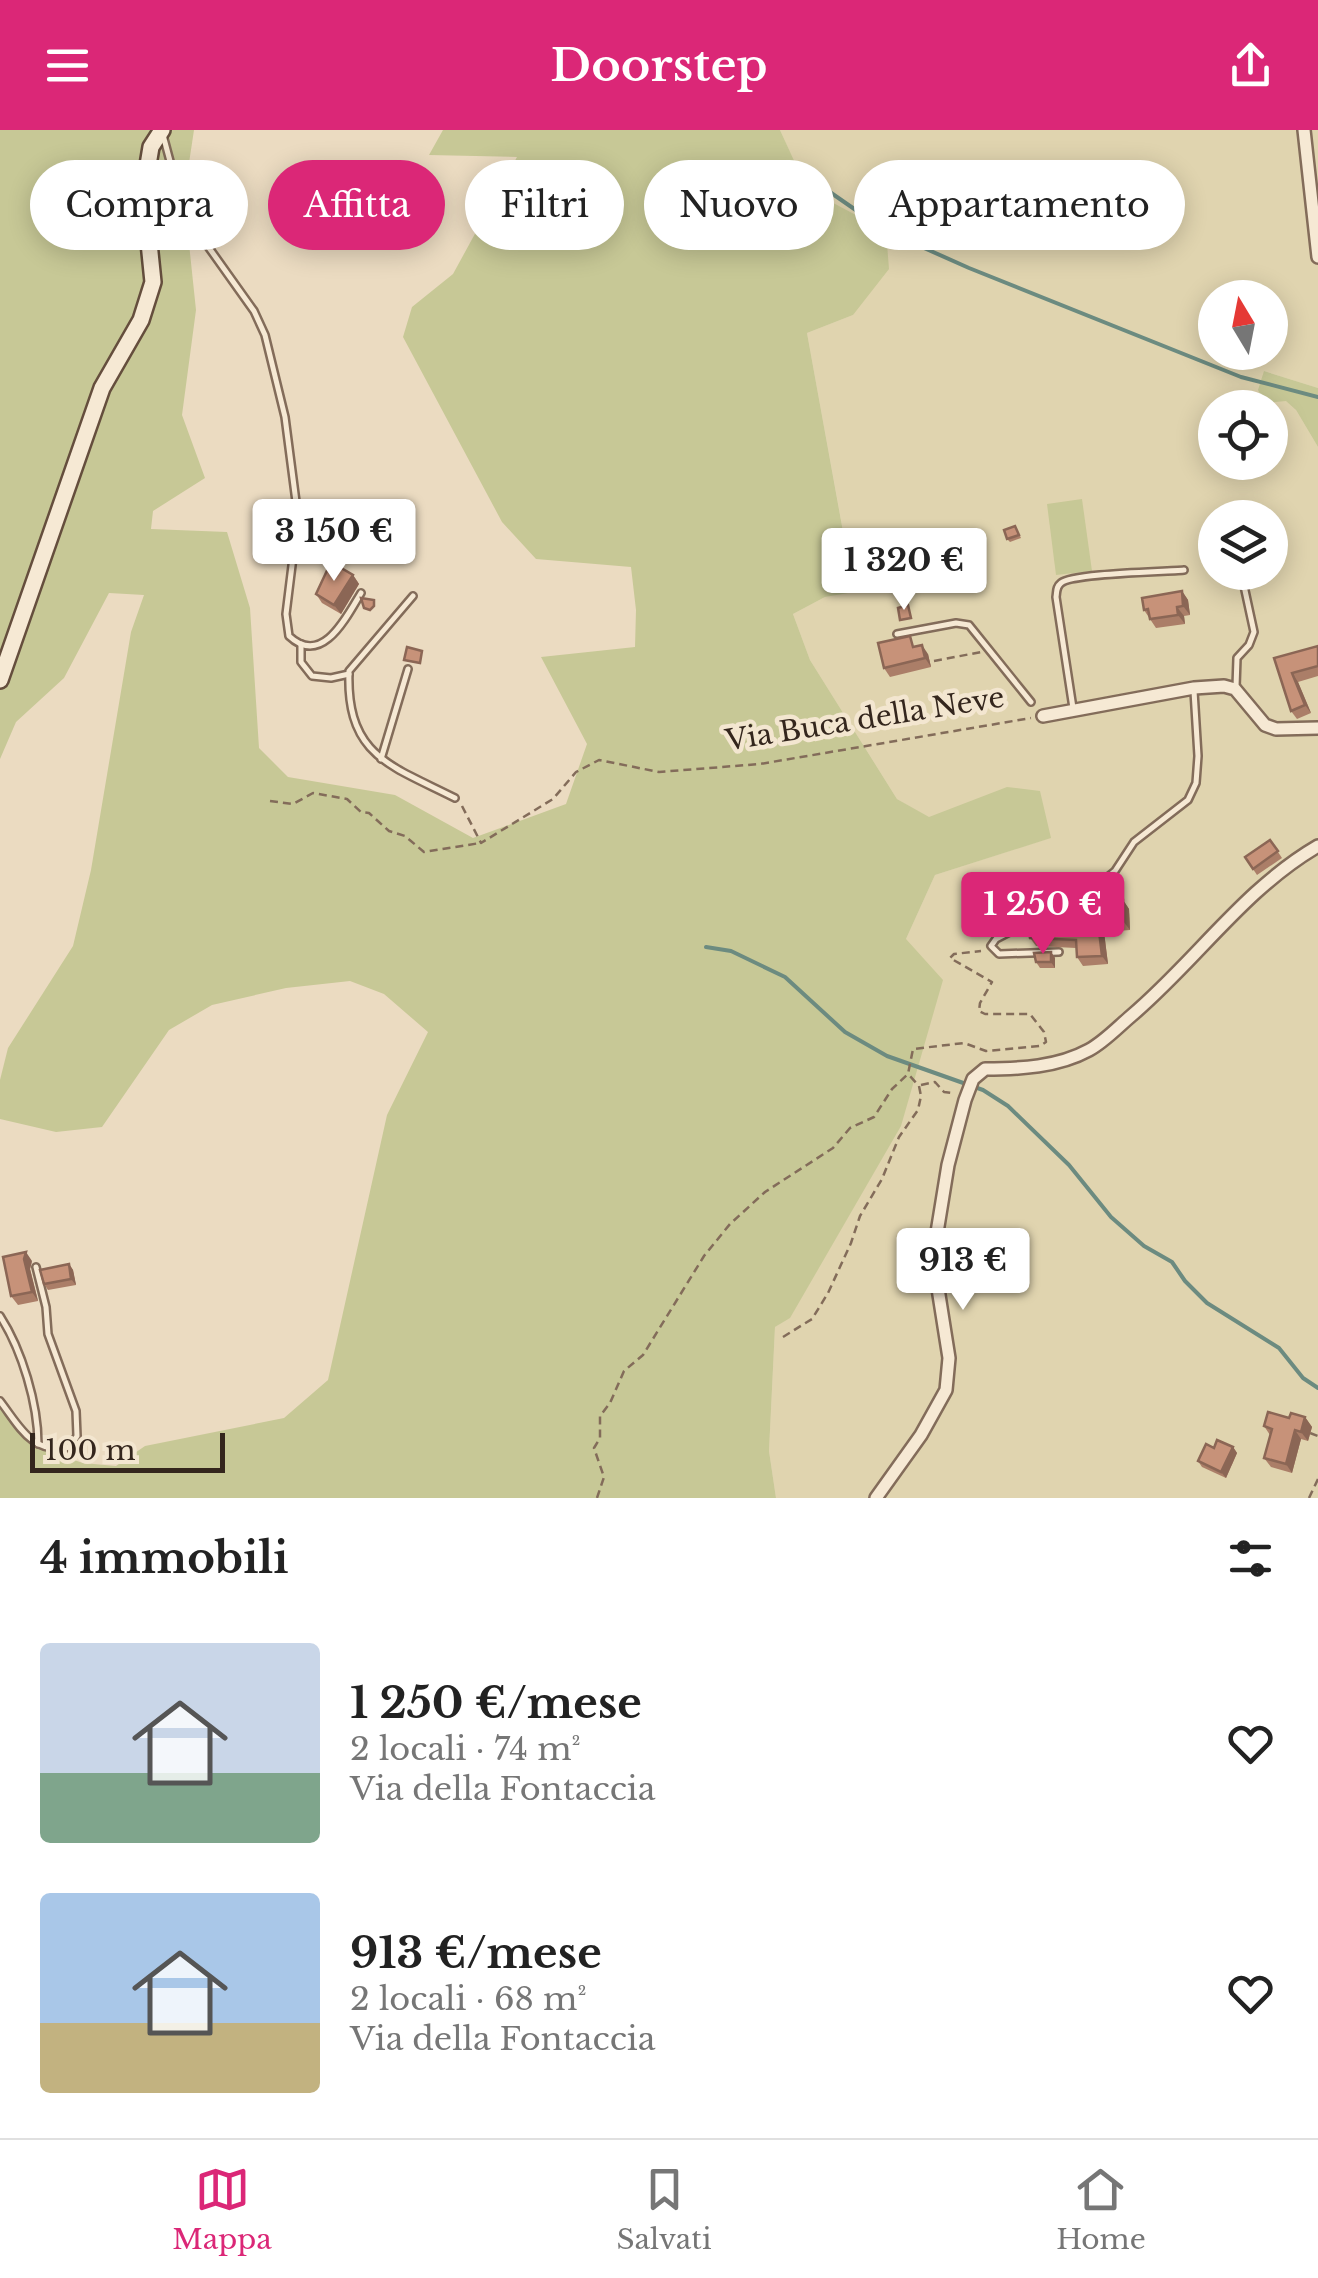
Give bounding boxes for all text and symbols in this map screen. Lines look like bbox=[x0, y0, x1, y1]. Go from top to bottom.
text: Doorstep bbox=[550, 37, 768, 93]
icon: menu bbox=[40, 38, 95, 93]
icon: share bbox=[1223, 38, 1278, 93]
chip: Compra bbox=[30, 160, 248, 250]
chip: Affitta bbox=[268, 160, 445, 250]
chip: Filtri bbox=[465, 160, 624, 250]
chip: Nuovo bbox=[644, 160, 834, 250]
chip: Appartamento bbox=[854, 160, 1185, 250]
north arrow bbox=[1198, 280, 1288, 370]
map controls bbox=[1198, 280, 1288, 590]
button: locate bbox=[1198, 390, 1288, 480]
pin: 3 150 € bbox=[242, 499, 426, 584]
button: layers bbox=[1198, 500, 1288, 590]
text: 3 150 € bbox=[275, 511, 393, 551]
pin: 1 320 € bbox=[812, 528, 996, 613]
text: 1 320 € bbox=[844, 540, 964, 580]
street label: Via Buca della Neve bbox=[722, 680, 1007, 758]
pin: 1 250 € bbox=[951, 872, 1135, 957]
text: 1 250 € bbox=[983, 884, 1103, 924]
pin: 913 € bbox=[893, 1228, 1033, 1313]
text: 913 € bbox=[919, 1240, 1007, 1280]
scale bar bbox=[30, 1428, 225, 1472]
text: 100 m bbox=[45, 1433, 136, 1468]
icon: filters bbox=[1223, 1531, 1278, 1586]
text: 4 immobili bbox=[40, 1532, 288, 1584]
text: 1 250 €/mese bbox=[350, 1677, 642, 1729]
icon: home bbox=[120, 1683, 240, 1803]
icon: heart bbox=[1223, 1716, 1278, 1771]
text: 2 locali · 74 m² bbox=[350, 1729, 581, 1769]
text: Via della Fontaccia bbox=[350, 1769, 655, 1809]
text: 913 €/mese bbox=[350, 1927, 602, 1979]
icon: home bbox=[120, 1933, 240, 2053]
icon: heart bbox=[1223, 1966, 1278, 2021]
text: 2 locali · 68 m² bbox=[350, 1979, 587, 2019]
text: Via della Fontaccia bbox=[350, 2019, 655, 2059]
tab: Mappa bbox=[172, 2162, 272, 2257]
tab: Salvati bbox=[617, 2162, 711, 2257]
tab: Home bbox=[1056, 2162, 1146, 2257]

